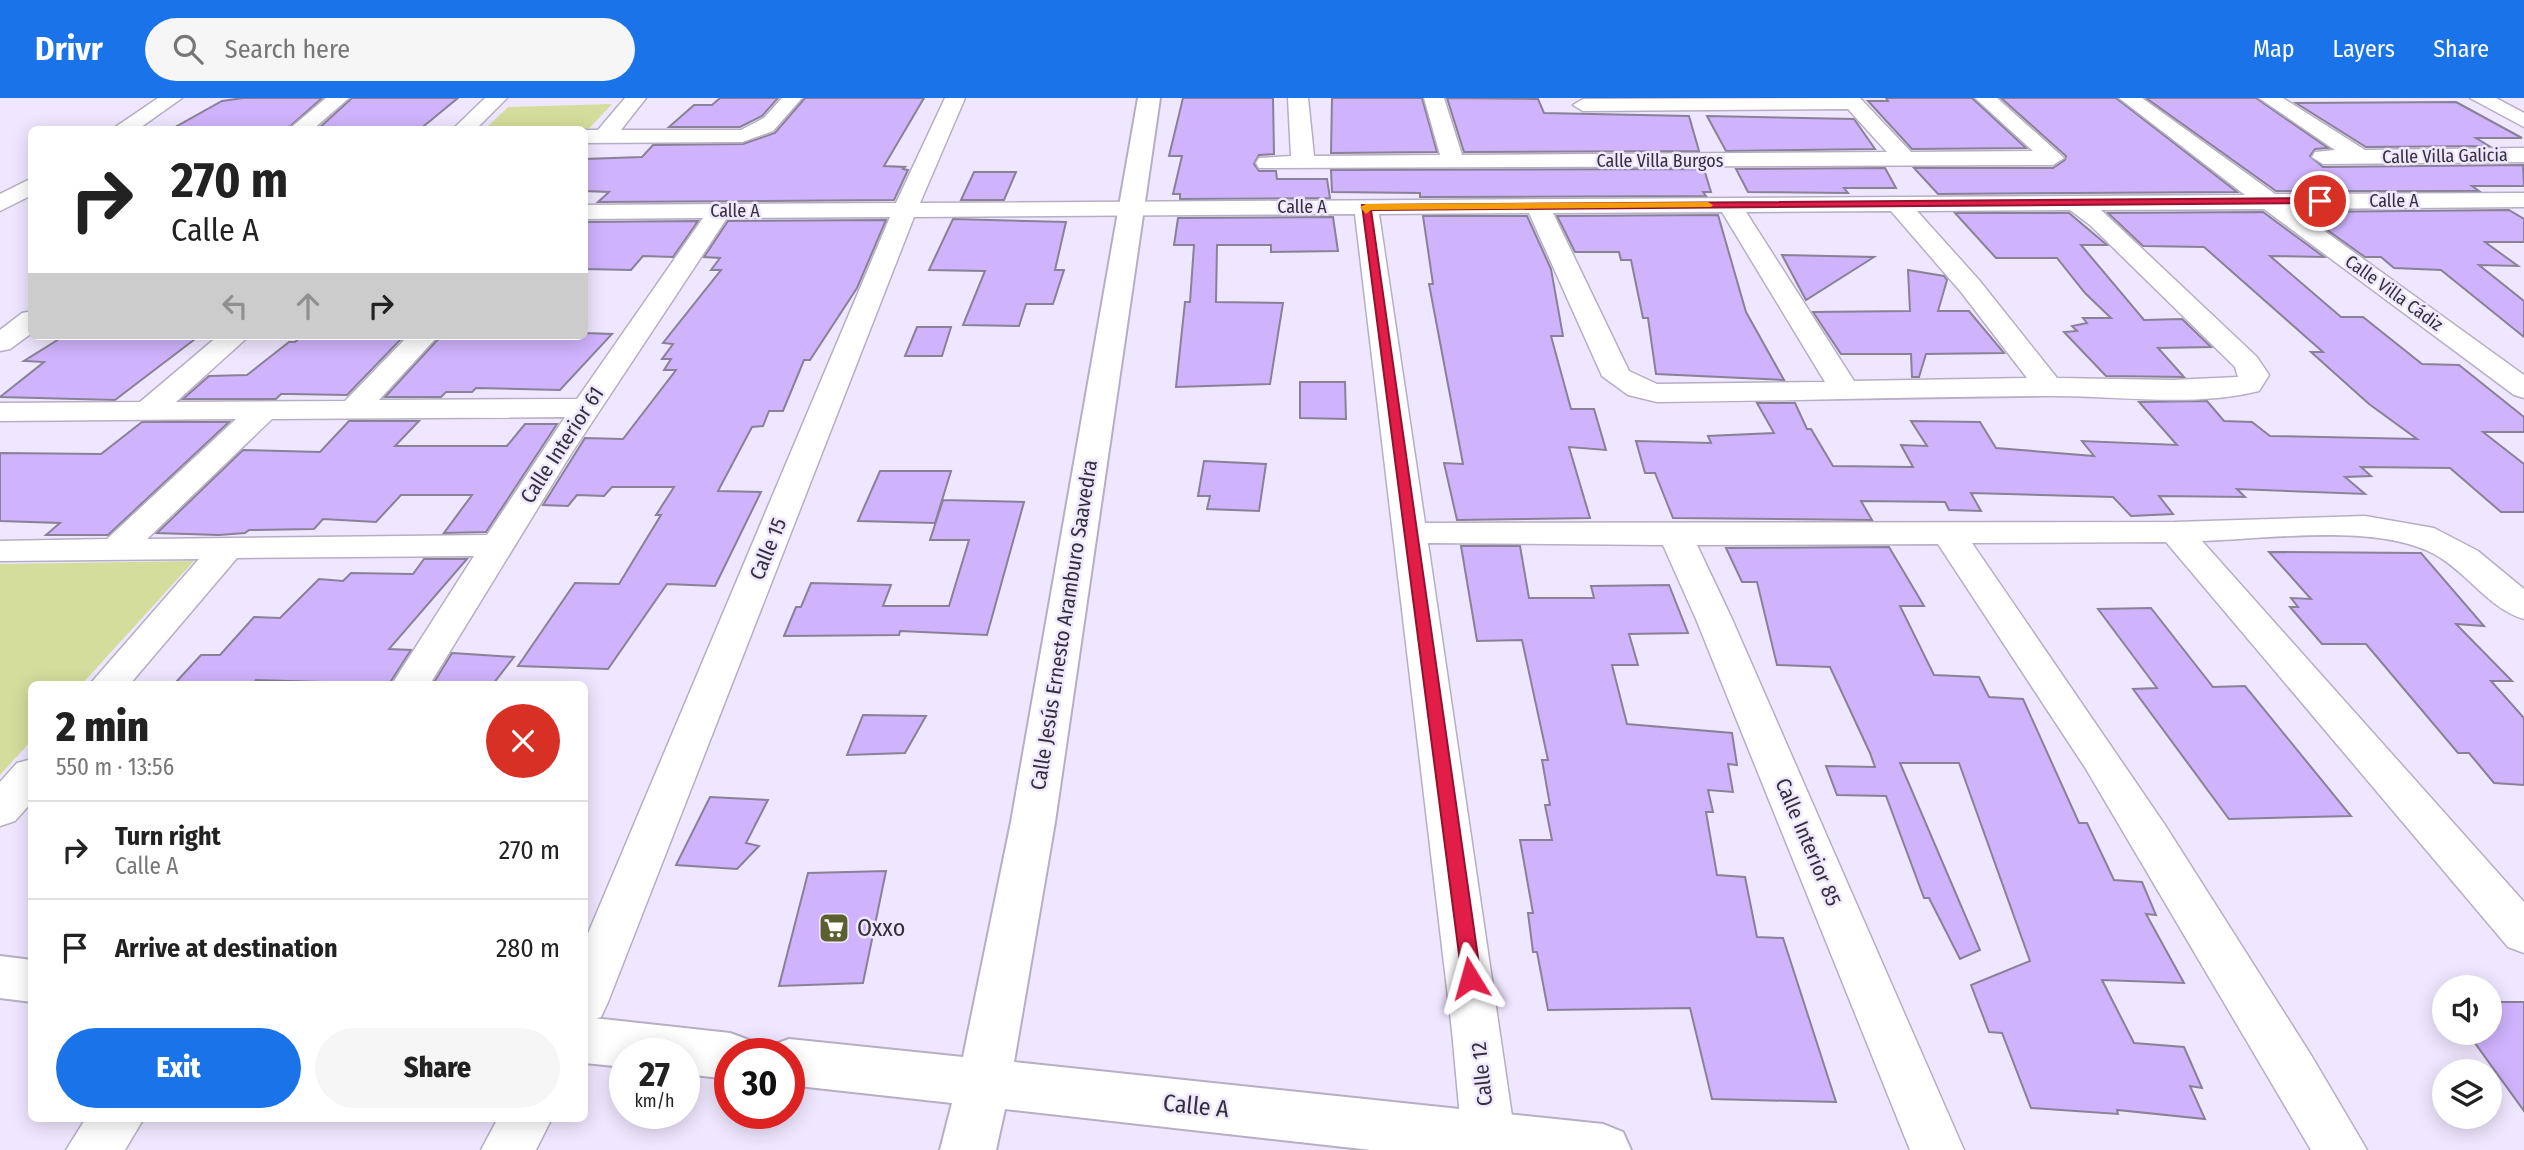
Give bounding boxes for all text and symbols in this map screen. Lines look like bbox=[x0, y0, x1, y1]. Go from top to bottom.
search box bbox=[145, 18, 635, 81]
text: Drivr bbox=[35, 29, 103, 69]
icon: search bbox=[169, 30, 207, 68]
text: Search here bbox=[225, 34, 350, 65]
text: Map bbox=[2253, 35, 2295, 63]
text: Layers bbox=[2333, 35, 2395, 63]
text: Share bbox=[2433, 35, 2489, 63]
street label: Calle Villa Galicia bbox=[2382, 144, 2508, 168]
street label: Calle Villa Burgos bbox=[1597, 150, 1724, 172]
text: 270 m bbox=[171, 151, 288, 210]
icon: right bbox=[56, 154, 147, 245]
pin bbox=[2290, 171, 2350, 231]
icon: arrive bbox=[2301, 182, 2339, 220]
street label: Calle A bbox=[2369, 190, 2419, 212]
street label: Calle A bbox=[1277, 196, 1327, 218]
street label: Calle A bbox=[710, 200, 760, 222]
text: Calle A bbox=[171, 211, 259, 249]
street label: Calle Villa Cádiz bbox=[2341, 250, 2447, 336]
icon: left bbox=[216, 287, 254, 325]
icon: ahead bbox=[289, 287, 327, 325]
icon: right bbox=[362, 287, 400, 325]
street label: Calle Interior 61 bbox=[515, 382, 609, 508]
street label: Calle Jesús Ernesto Aramburo Saavedra bbox=[1025, 458, 1103, 792]
street label: Calle 15 bbox=[744, 514, 792, 584]
text: 2 min bbox=[56, 702, 149, 752]
button: close bbox=[486, 704, 560, 778]
text: 550 m · 13:56 bbox=[56, 753, 174, 781]
street label: Calle Interior 85 bbox=[1769, 774, 1847, 910]
text: Turn right bbox=[115, 821, 221, 852]
icon: right bbox=[56, 831, 94, 869]
text: 270 m bbox=[499, 835, 560, 866]
text: Calle A bbox=[115, 852, 178, 880]
supermarket icon: Oxxo bbox=[817, 911, 851, 945]
place label: Oxxo bbox=[857, 914, 905, 942]
icon: arrive bbox=[56, 929, 94, 967]
text: Arrive at destination bbox=[115, 933, 338, 964]
text: 280 m bbox=[496, 933, 560, 964]
position arrow bbox=[1433, 941, 1507, 1015]
map controls bbox=[2432, 975, 2502, 1129]
button: sound bbox=[2432, 975, 2502, 1045]
button: Exit bbox=[56, 1028, 301, 1108]
button: Share bbox=[315, 1028, 560, 1108]
speed limit sign: 30 bbox=[714, 1038, 805, 1129]
street label: Calle 12 bbox=[1466, 1041, 1498, 1107]
text: 27 bbox=[639, 1053, 670, 1095]
button: layers bbox=[2432, 1059, 2502, 1129]
street label: Calle A bbox=[1162, 1089, 1231, 1123]
text: km/h bbox=[634, 1090, 675, 1112]

